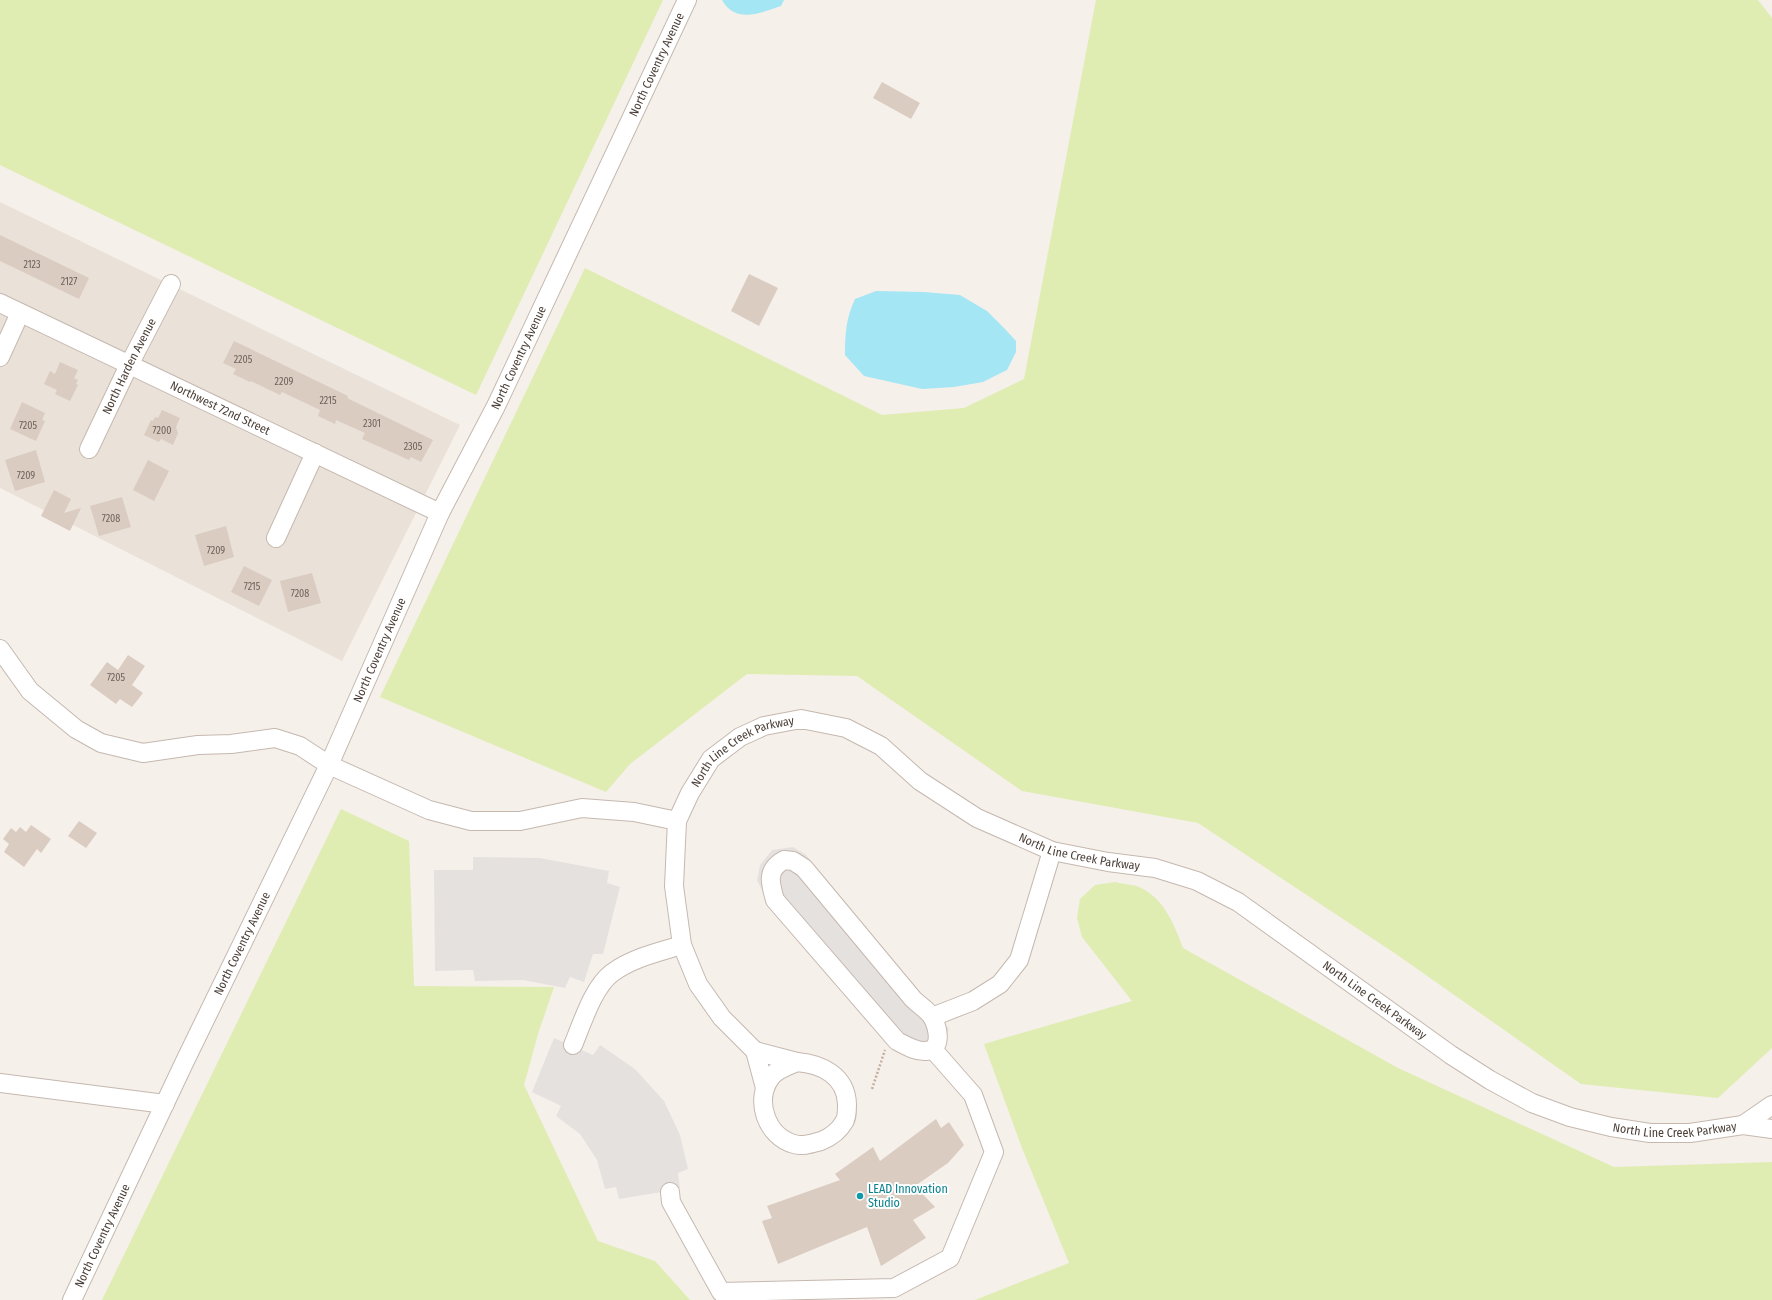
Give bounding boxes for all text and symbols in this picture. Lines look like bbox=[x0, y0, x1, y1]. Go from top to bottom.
street label: North Coventry Avenue bbox=[626, 10, 687, 119]
house number: 2123 bbox=[24, 259, 41, 271]
house number: 2127 bbox=[61, 276, 77, 288]
street label: North Coventry Avenue bbox=[488, 304, 549, 412]
street label: North Harden Avenue bbox=[100, 316, 159, 417]
house number: 2205 bbox=[234, 354, 253, 366]
house number: 2209 bbox=[275, 376, 294, 388]
street label: Northwest 72nd Street bbox=[168, 378, 272, 438]
house number: 2215 bbox=[319, 395, 337, 407]
house number: 2301 bbox=[363, 418, 381, 430]
house number: 7205 bbox=[19, 420, 37, 432]
house number: 7200 bbox=[153, 425, 171, 437]
house number: 2305 bbox=[404, 441, 423, 453]
house number: 7209 bbox=[17, 470, 35, 482]
house number: 7208 bbox=[102, 513, 120, 525]
house number: 7209 bbox=[207, 545, 225, 557]
house number: 7215 bbox=[244, 581, 261, 593]
house number: 7208 bbox=[291, 588, 309, 600]
street label: North Coventry Avenue bbox=[350, 596, 409, 705]
house number: 7205 bbox=[107, 672, 125, 684]
street label: North Line Creek Parkway bbox=[688, 713, 796, 789]
street label: North Line Creek Parkway bbox=[1017, 830, 1141, 873]
street label: North Coventry Avenue bbox=[211, 890, 273, 997]
street label: North Line Creek Parkway bbox=[1320, 958, 1430, 1043]
street label: North Line Creek Parkway bbox=[1612, 1119, 1738, 1140]
street label: North Coventry Avenue bbox=[72, 1182, 133, 1290]
place label: LEAD Innovation Studio bbox=[868, 1182, 948, 1210]
marker: LEAD Innovation Studio bbox=[855, 1191, 865, 1201]

